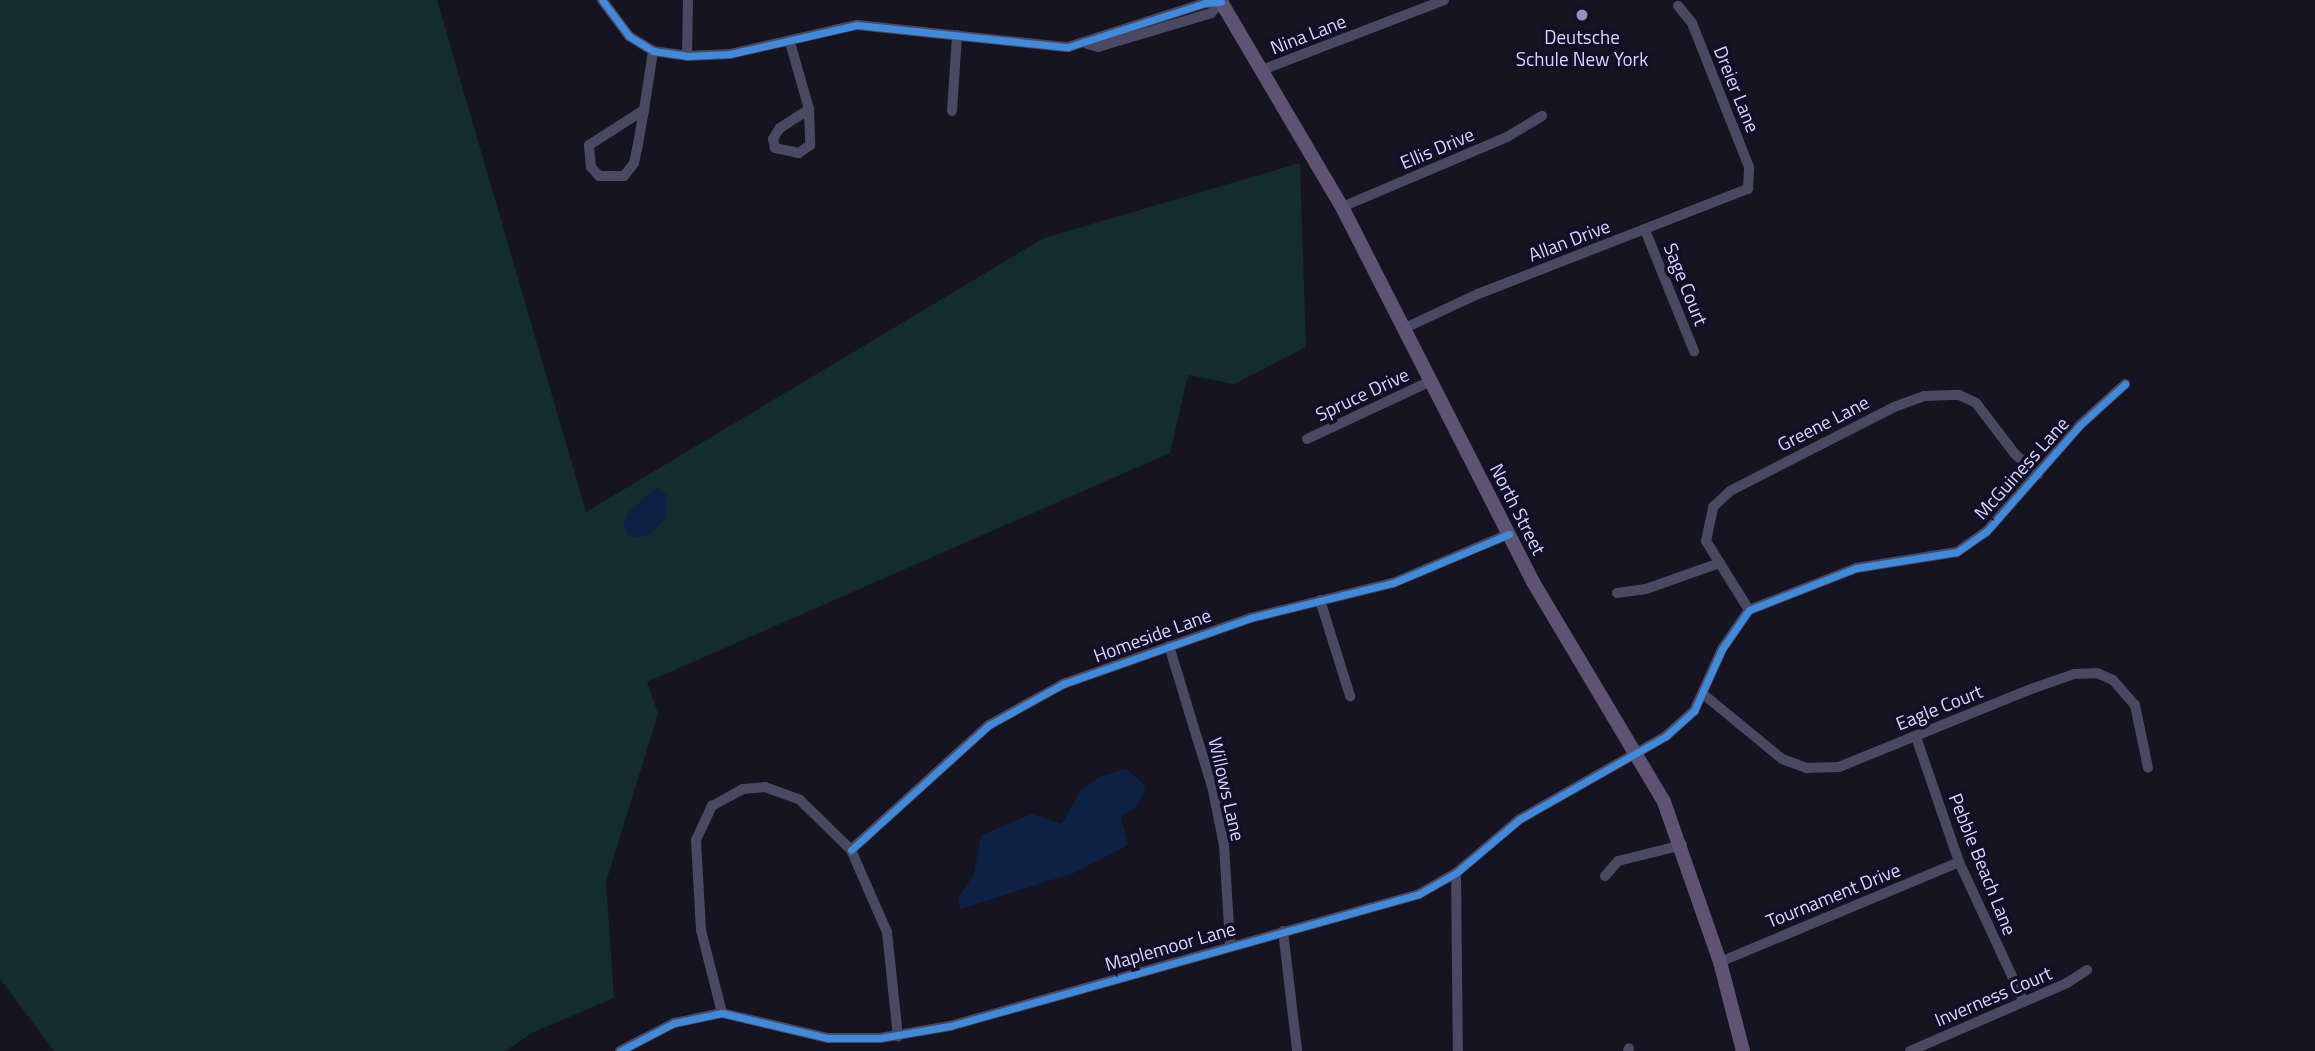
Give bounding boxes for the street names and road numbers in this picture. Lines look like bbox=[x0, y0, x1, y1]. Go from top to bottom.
street label: Nina Lane bbox=[1267, 9, 1349, 59]
street label: Dreier Lane bbox=[1709, 42, 1765, 136]
street label: Ellis Drive bbox=[1397, 122, 1477, 174]
street label: Allan Drive bbox=[1525, 214, 1613, 266]
street label: Sage Court bbox=[1659, 239, 1713, 329]
street label: Spruce Drive bbox=[1312, 362, 1412, 426]
street label: Greene Lane bbox=[1773, 390, 1873, 456]
street label: McGuiness Lane bbox=[1969, 412, 2073, 524]
street label: North Street bbox=[1485, 460, 1551, 558]
street label: Homeside Lane bbox=[1090, 603, 1214, 667]
street label: Eagle Court bbox=[1892, 679, 1986, 735]
street label: Willows Lane bbox=[1204, 735, 1250, 843]
street label: Pebble Beach Lane bbox=[1944, 790, 2022, 938]
street label: Tournament Drive bbox=[1763, 858, 1903, 932]
street label: Maplemoor Lane bbox=[1102, 916, 1238, 976]
street label: Inverness Court bbox=[1931, 961, 2055, 1031]

